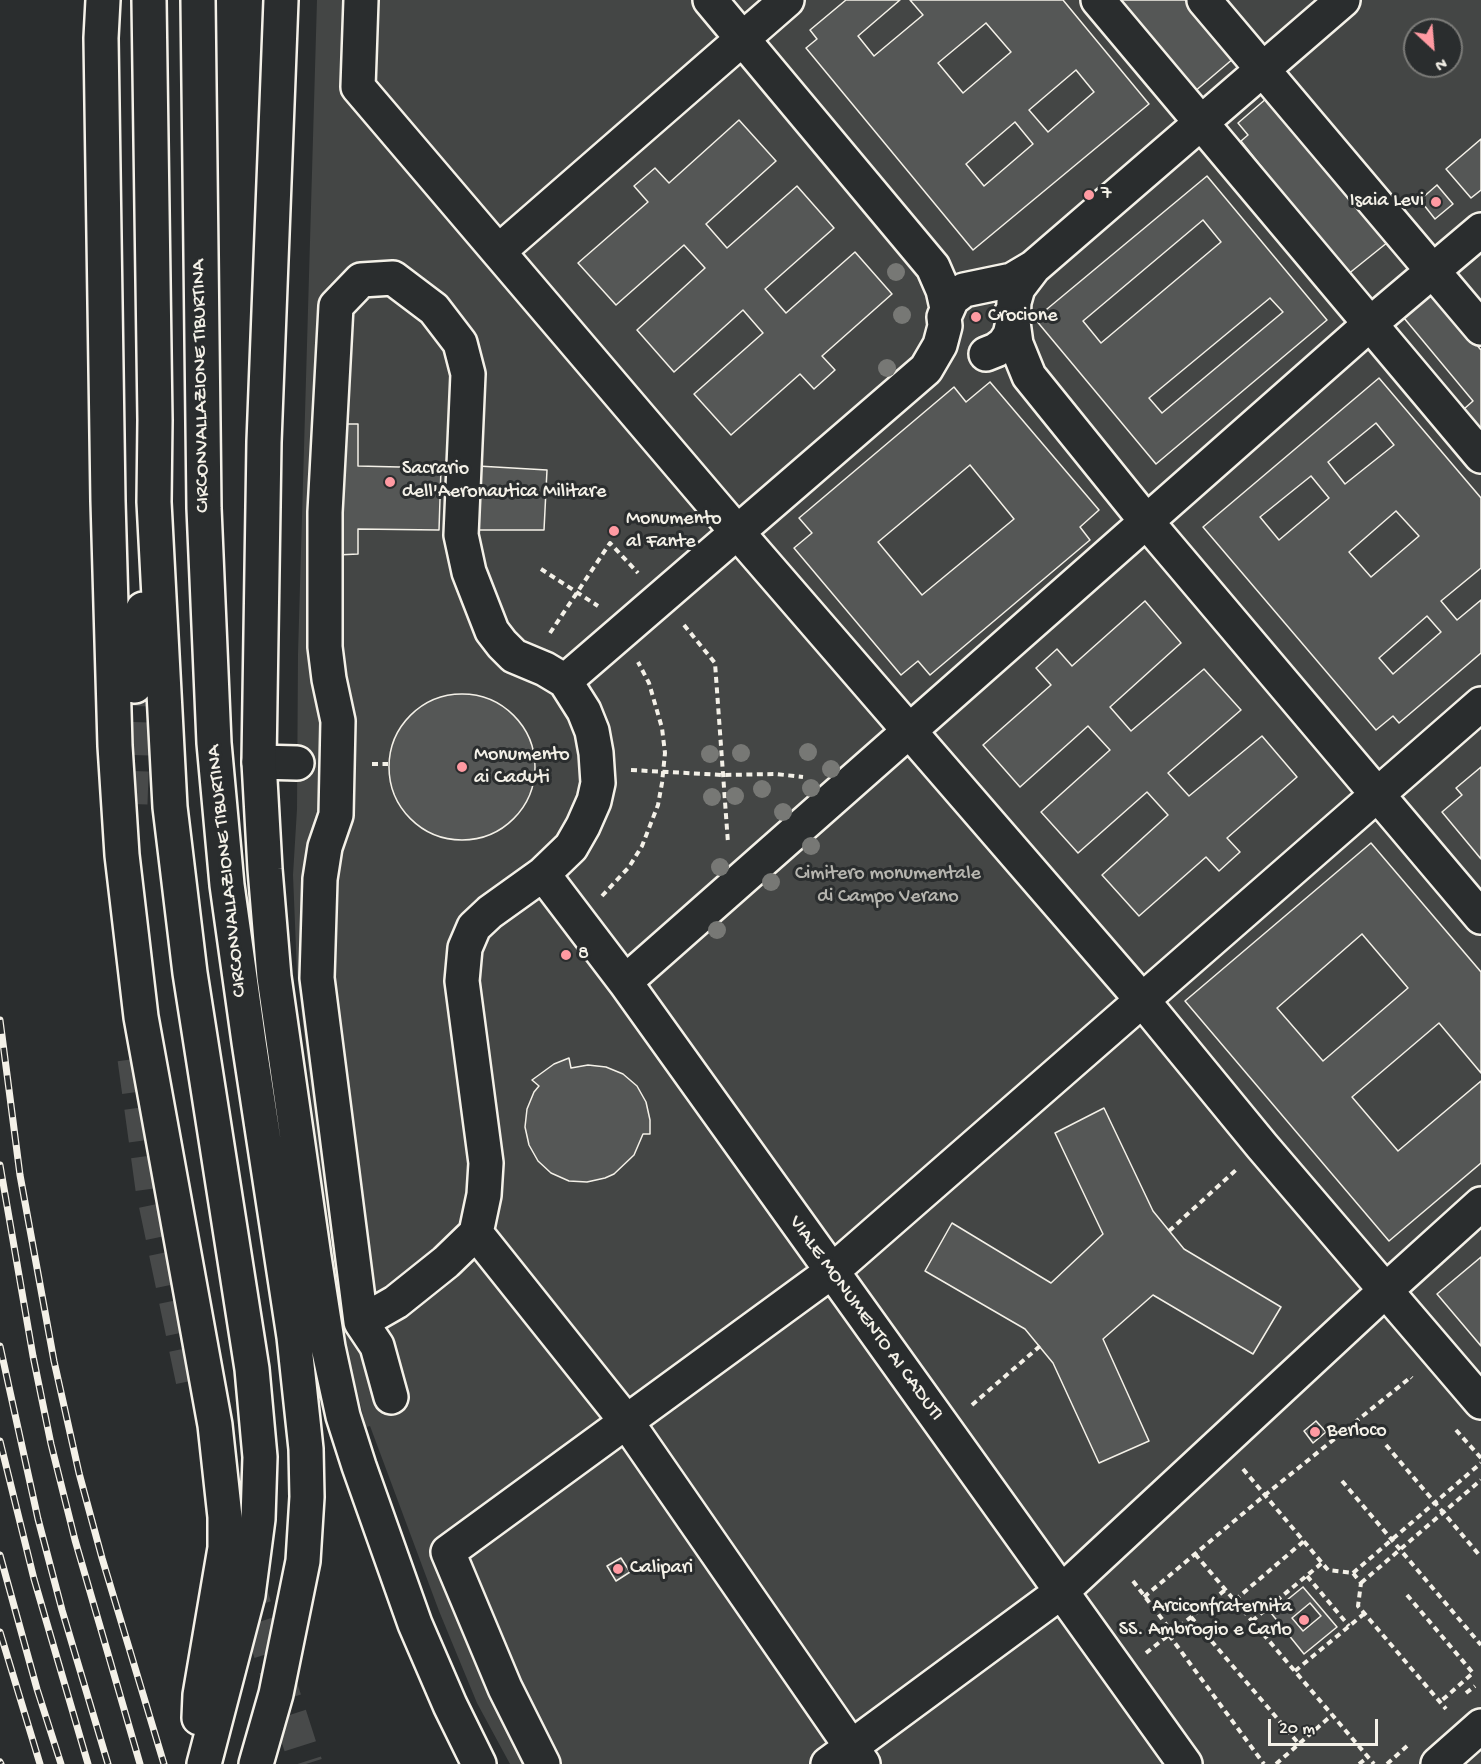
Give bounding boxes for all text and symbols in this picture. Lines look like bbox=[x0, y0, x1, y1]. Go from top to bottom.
north arrow bbox=[1403, 18, 1463, 78]
text: N bbox=[1431, 52, 1449, 74]
place label: 7 bbox=[1101, 183, 1111, 207]
marker: 7 bbox=[1082, 188, 1096, 202]
place label: Isaia Levi bbox=[1350, 190, 1424, 214]
marker: Isaia Levi bbox=[1429, 195, 1443, 209]
street label: CIRCONVALLAZIONE TIBURTINA bbox=[188, 259, 216, 513]
place label: Crocione bbox=[988, 305, 1058, 329]
marker: Crocione bbox=[969, 310, 983, 324]
place label: Sacrario dell'Aeronautica Militare bbox=[402, 458, 606, 505]
marker: Sacrario dell'Aeronautica Militare bbox=[383, 475, 397, 489]
place label: Monumento al Fante bbox=[626, 508, 722, 555]
marker: Monumento al Fante bbox=[607, 524, 621, 538]
street label: CIRCONVALLAZIONE TIBURTINA bbox=[203, 744, 253, 998]
place label: Monumento ai Caduti bbox=[474, 744, 570, 791]
marker: Monumento ai Caduti bbox=[455, 760, 469, 774]
park label: Cimitero monumentale di Campo Verano bbox=[795, 863, 981, 910]
place label: 8 bbox=[578, 943, 589, 967]
marker: 8 bbox=[559, 948, 573, 962]
street label: VIALE MONUMENTO AI CADUTI bbox=[782, 1212, 948, 1426]
place label: Berloco bbox=[1327, 1420, 1387, 1444]
marker: Berloco bbox=[1308, 1425, 1322, 1439]
place label: Calipari bbox=[630, 1557, 693, 1581]
marker: Calipari bbox=[611, 1562, 625, 1576]
place label: Arciconfraternita SS. Ambrogio e Carlo bbox=[1119, 1596, 1292, 1643]
marker: Arciconfraternita SS. Ambrogio e Carlo bbox=[1297, 1613, 1311, 1627]
scale bar bbox=[1271, 1707, 1380, 1745]
text: 20 m bbox=[1279, 1719, 1315, 1740]

